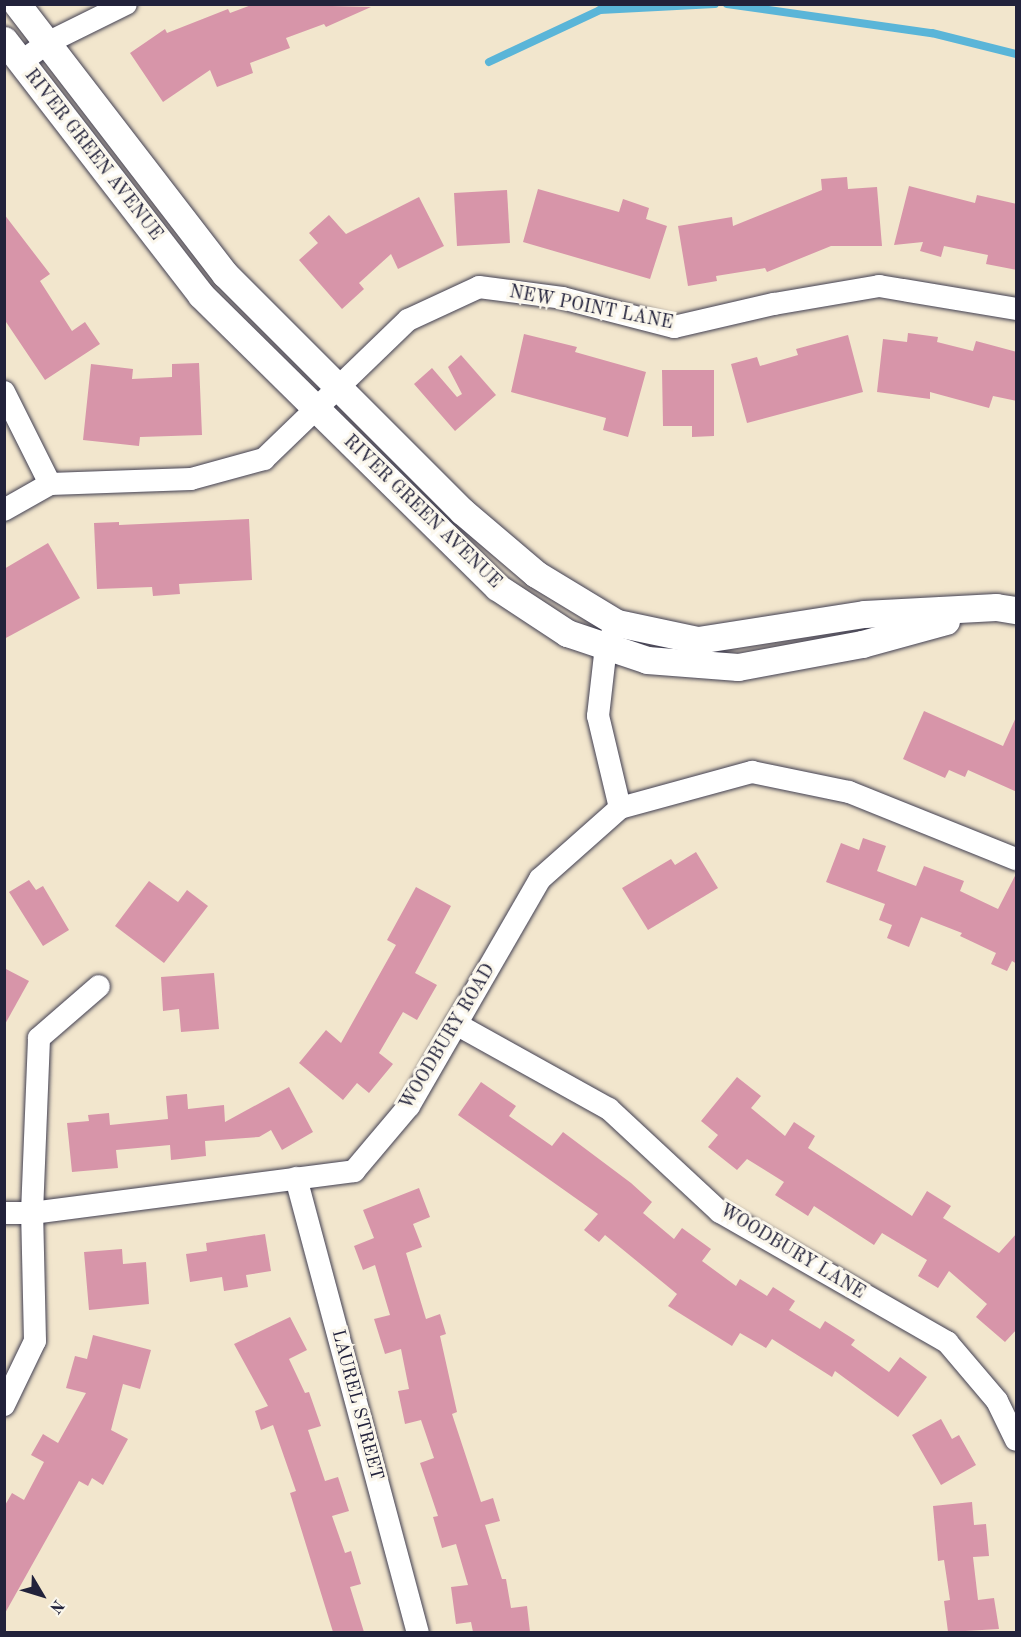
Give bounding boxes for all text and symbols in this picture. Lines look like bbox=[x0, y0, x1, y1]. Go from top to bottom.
street label: RIVER GREEN AVENUE bbox=[19, 65, 167, 245]
street label: NEW POINT LANE bbox=[507, 282, 675, 334]
street label: RIVER GREEN AVENUE bbox=[339, 431, 505, 593]
street label: WOODBURY ROAD bbox=[396, 960, 500, 1114]
street label: WOODBURY LANE bbox=[715, 1200, 869, 1304]
street label: LAUREL STREET bbox=[326, 1327, 388, 1483]
north arrow bbox=[12, 1565, 72, 1625]
text: N bbox=[46, 1596, 66, 1616]

